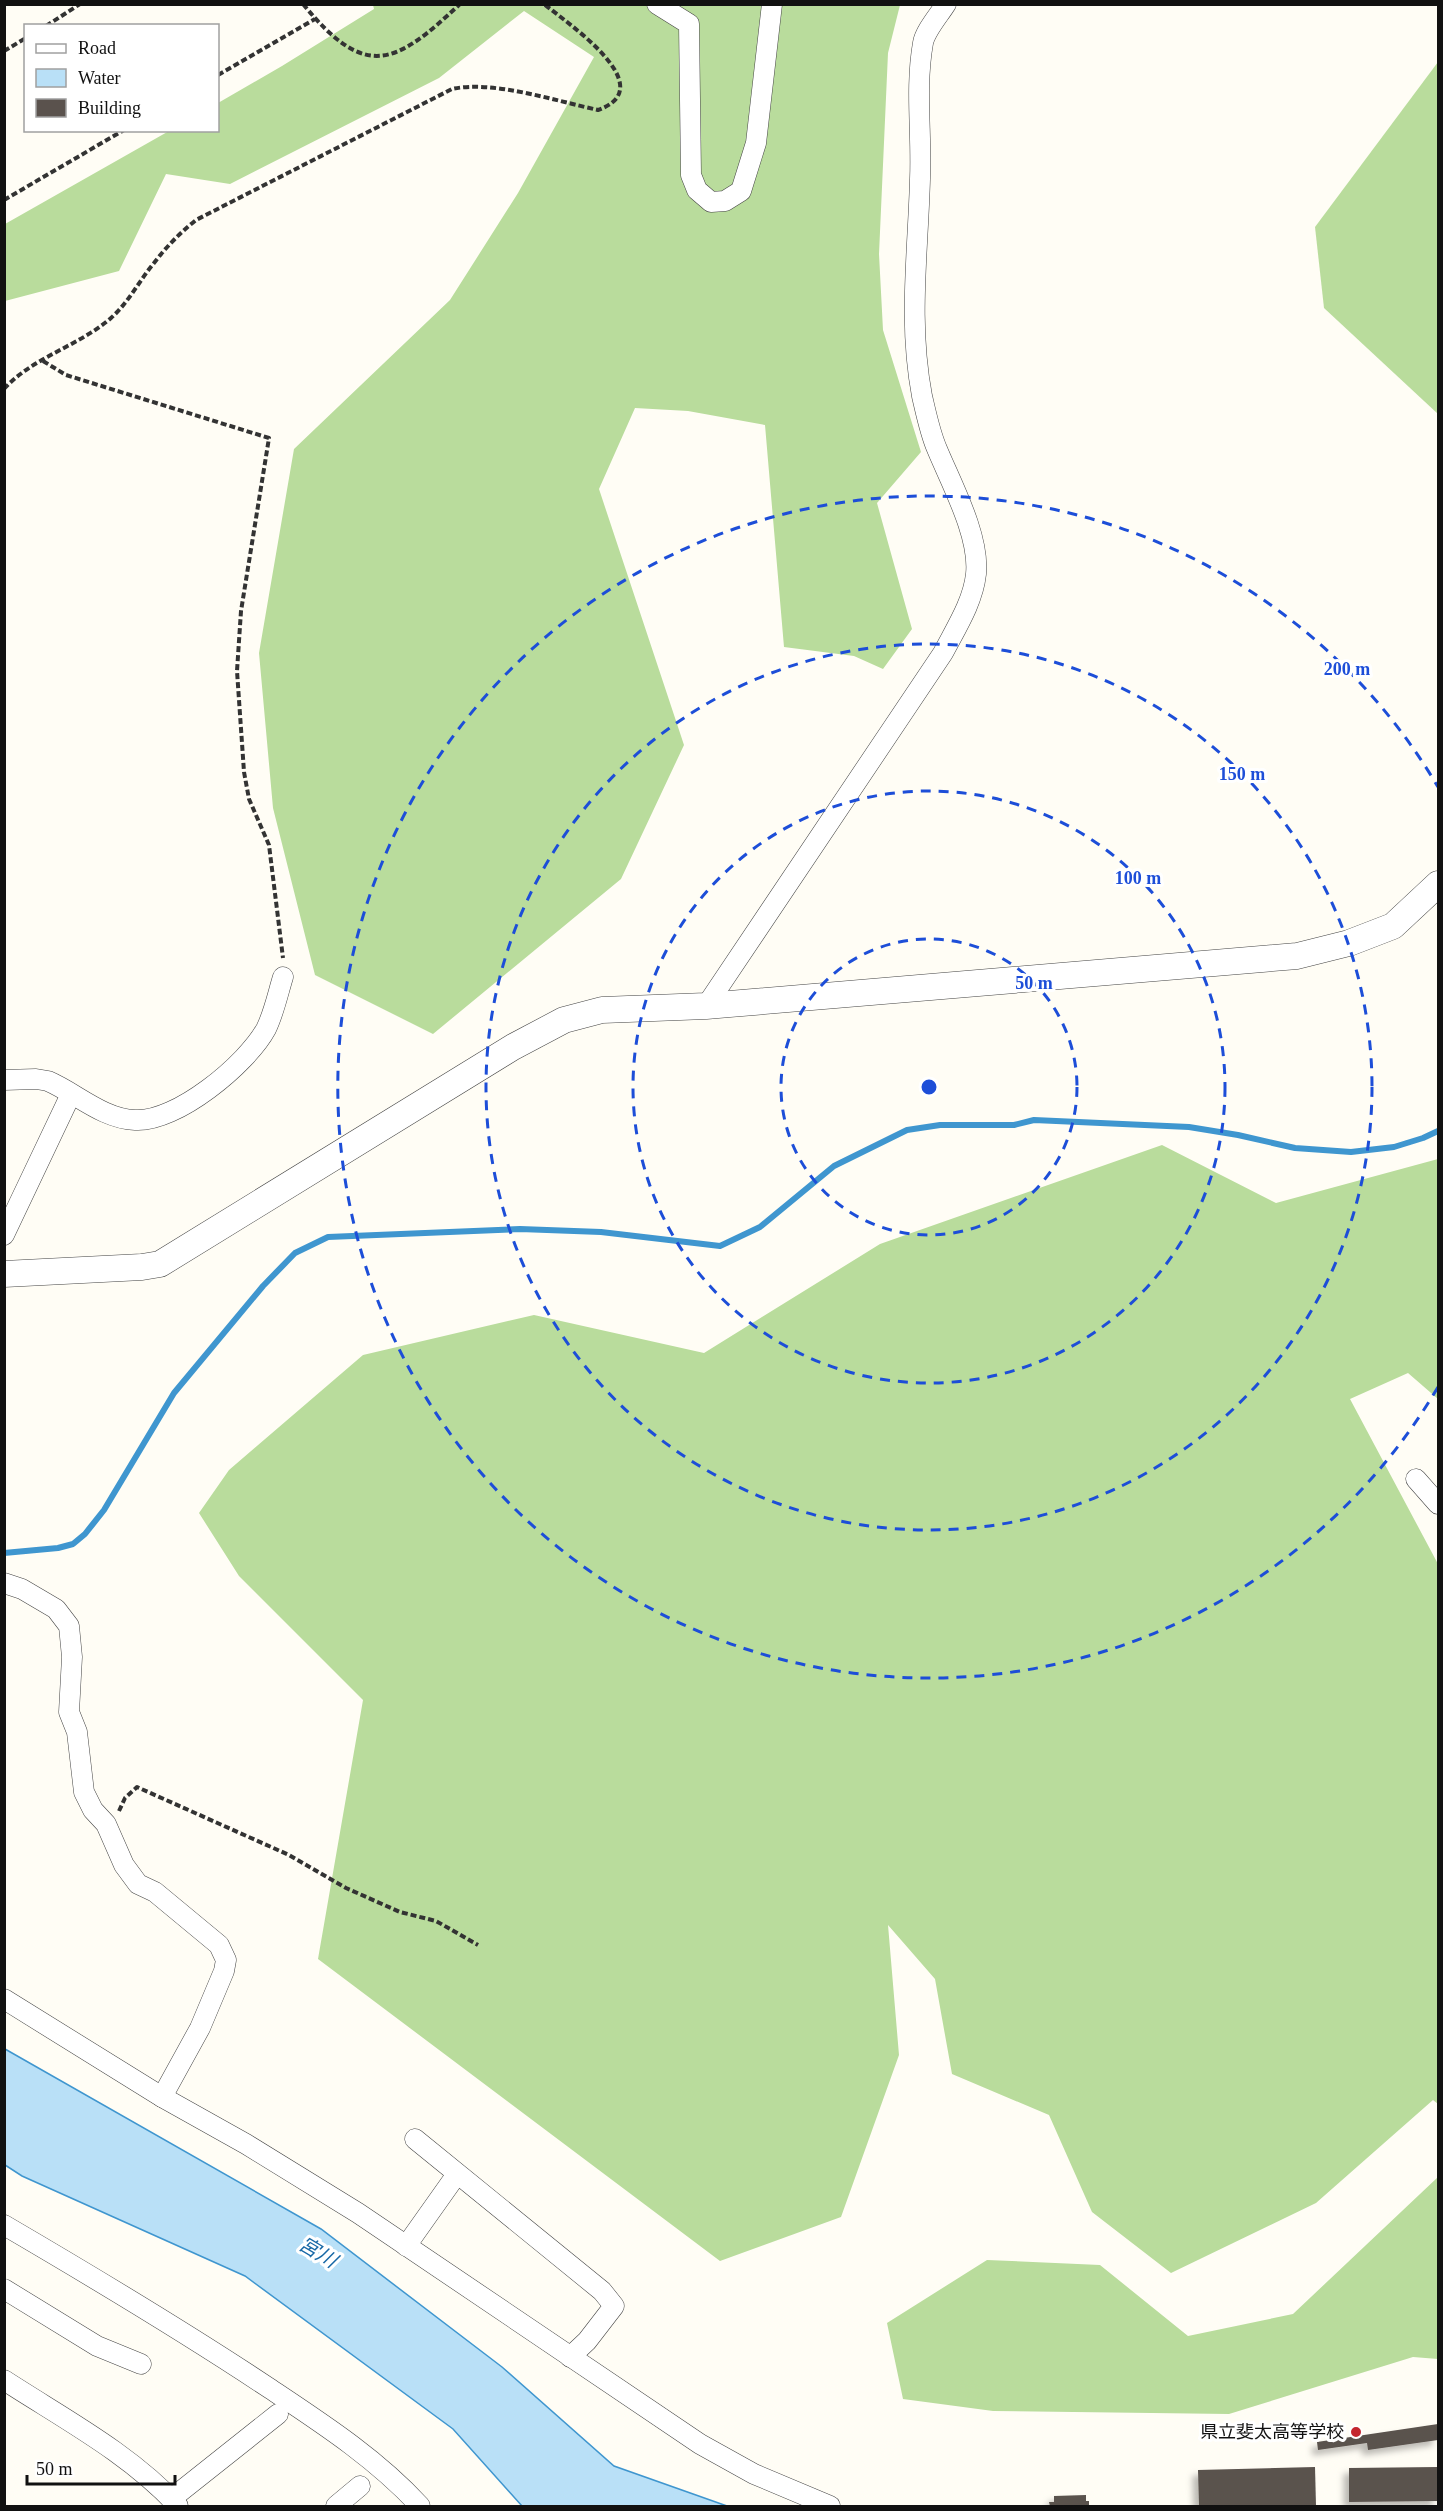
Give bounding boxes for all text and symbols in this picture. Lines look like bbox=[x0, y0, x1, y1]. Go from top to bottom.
legend bbox=[24, 24, 219, 132]
text: Road bbox=[78, 38, 116, 58]
text: Water bbox=[78, 68, 121, 88]
text: Building bbox=[78, 98, 141, 118]
text: 200 m bbox=[1324, 659, 1370, 679]
text: 150 m bbox=[1219, 764, 1265, 784]
text: 100 m bbox=[1115, 868, 1161, 888]
text: 50 m bbox=[1015, 973, 1053, 993]
centre of rings bbox=[919, 1077, 939, 1097]
water label: 宮川 bbox=[295, 2232, 343, 2273]
place label: 県立斐太高等学校 bbox=[1200, 2422, 1344, 2442]
marker: 県立斐太高等学校 bbox=[1349, 2425, 1363, 2439]
scale bar bbox=[27, 2448, 176, 2486]
text: 50 m bbox=[36, 2459, 73, 2479]

